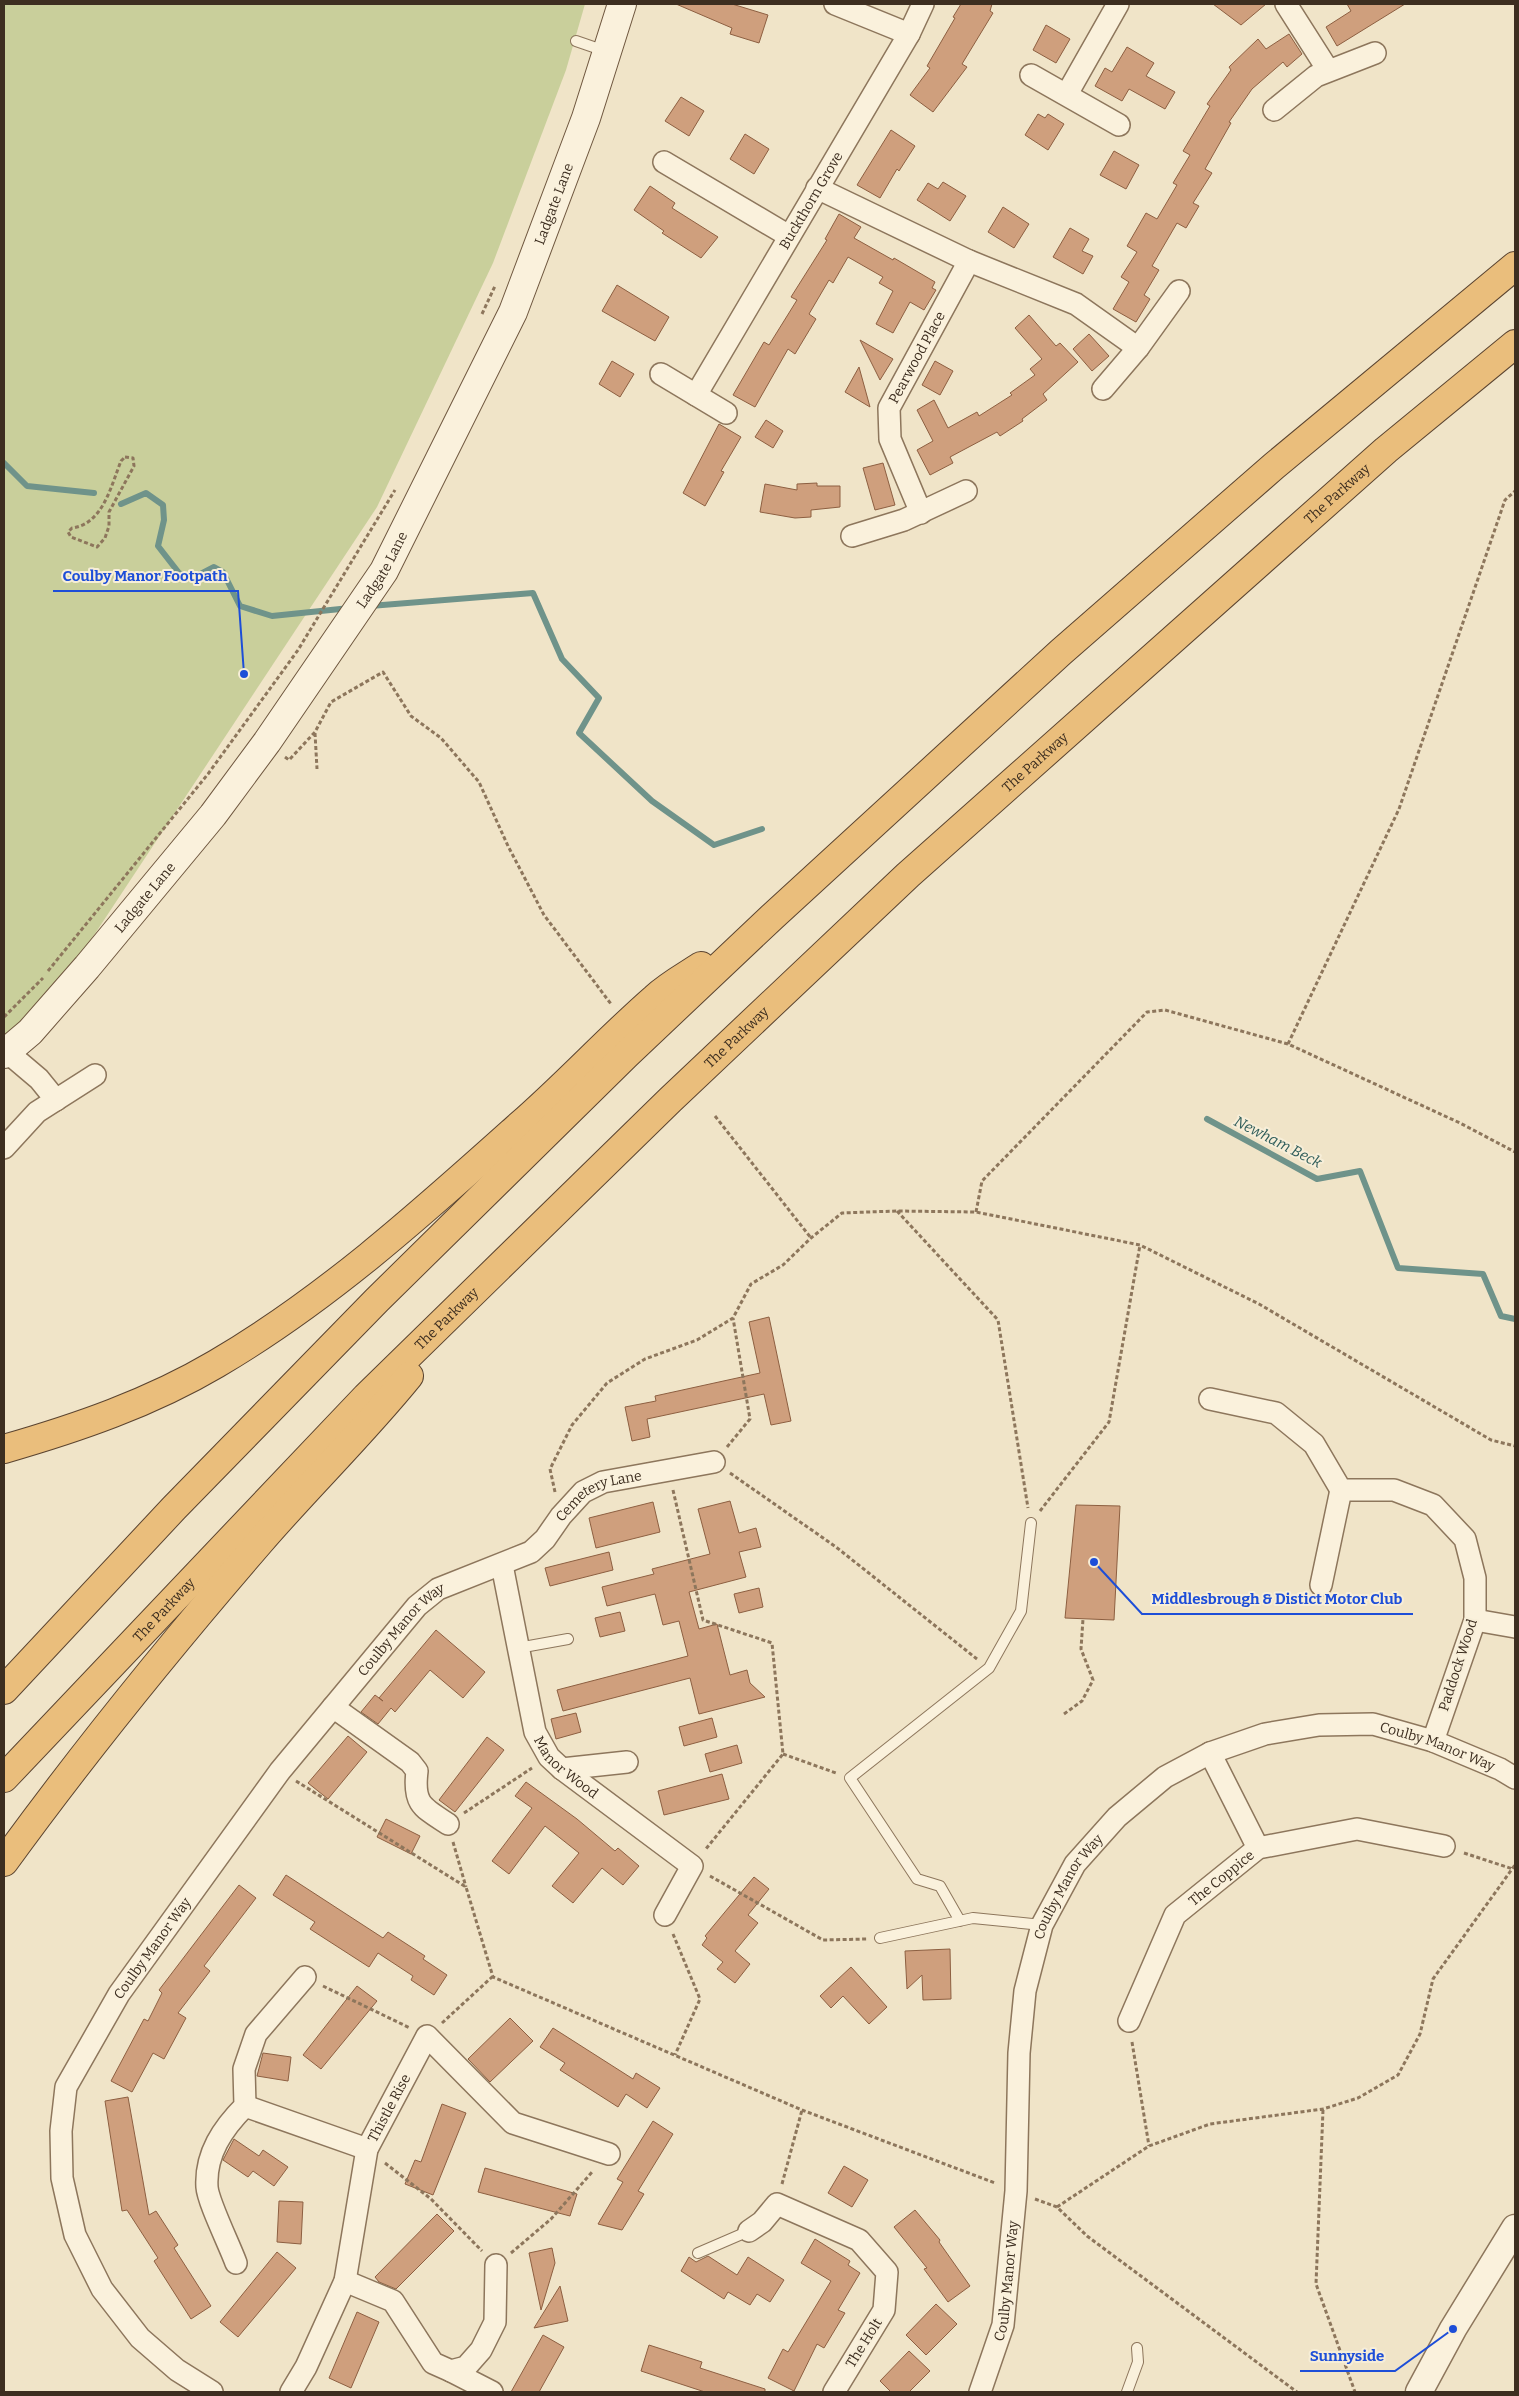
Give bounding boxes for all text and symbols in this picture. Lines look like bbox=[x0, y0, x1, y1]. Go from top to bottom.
street label: Buckthorn Grove bbox=[775, 149, 846, 252]
street label: Ladgate Lane bbox=[531, 160, 577, 247]
street label: Pearwood Place bbox=[885, 308, 949, 406]
street label: The Parkway bbox=[1301, 460, 1374, 527]
street label: Ladgate Lane bbox=[353, 529, 411, 611]
callout: Coulby Manor Footpath bbox=[53, 561, 238, 591]
text: Coulby Manor Footpath bbox=[63, 567, 228, 585]
street label: The Parkway bbox=[999, 728, 1072, 796]
street label: Ladgate Lane bbox=[111, 859, 179, 936]
street label: The Parkway bbox=[701, 1002, 773, 1072]
water label: Newham Beck bbox=[1231, 1112, 1326, 1172]
street label: The Parkway bbox=[411, 1283, 482, 1353]
street label: Cemetery Lane bbox=[552, 1467, 643, 1525]
street label: The Parkway bbox=[129, 1574, 199, 1645]
street label: Coulby Manor Way bbox=[354, 1579, 447, 1680]
callout: Middlesbrough & Distict Motor Club bbox=[1142, 1584, 1413, 1614]
text: Middlesbrough & Distict Motor Club bbox=[1152, 1590, 1403, 1608]
street label: Paddock Wood bbox=[1435, 1617, 1481, 1713]
street label: Coulby Manor Way bbox=[1378, 1718, 1498, 1775]
street label: Manor Wood bbox=[530, 1733, 602, 1802]
street label: Coulby Manor Way bbox=[1030, 1830, 1107, 1941]
street label: The Coppice bbox=[1185, 1846, 1258, 1909]
street label: Coulby Manor Way bbox=[110, 1894, 195, 2002]
street label: Thistle Rise bbox=[364, 2071, 414, 2145]
street label: Coulby Manor Way bbox=[990, 2219, 1022, 2343]
street label: The Holt bbox=[842, 2315, 886, 2371]
callout: Sunnyside bbox=[1300, 2341, 1395, 2371]
text: Sunnyside bbox=[1310, 2347, 1384, 2365]

